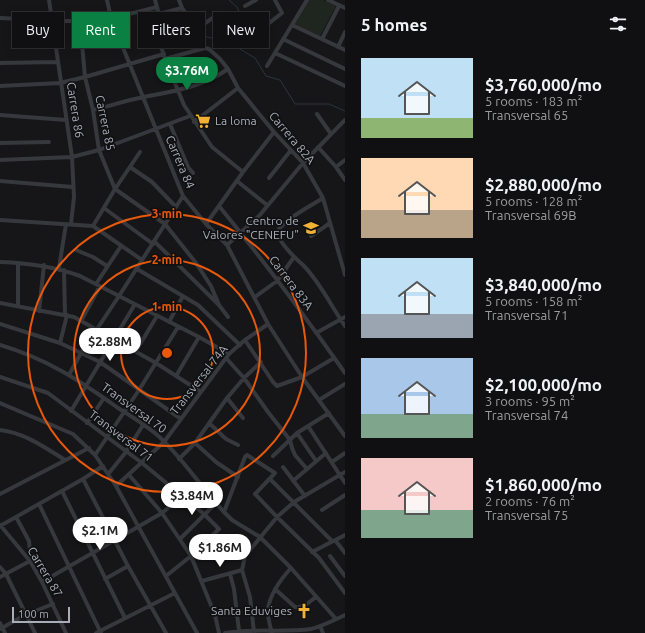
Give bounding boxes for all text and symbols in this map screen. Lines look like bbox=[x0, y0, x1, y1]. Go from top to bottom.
chip: Buy bbox=[12, 12, 64, 48]
chip: Rent bbox=[72, 12, 130, 48]
chip: Filters bbox=[138, 12, 205, 48]
chip: New bbox=[213, 12, 269, 48]
icon: filters bbox=[607, 13, 629, 35]
text: 5 homes bbox=[361, 15, 427, 34]
pin: $3.76M bbox=[154, 57, 220, 91]
text: $3.76M bbox=[165, 63, 209, 77]
icon: home bbox=[393, 74, 441, 122]
text: $3,760,000/mo bbox=[485, 75, 602, 94]
street label: Carrera 86 bbox=[65, 81, 86, 139]
street label: Carrera 85 bbox=[93, 94, 118, 152]
text: 5 rooms · 183 m² bbox=[485, 94, 582, 108]
text: Transversal 65 bbox=[485, 108, 568, 122]
street label: Carrera 82A bbox=[267, 109, 318, 167]
supermarket icon: La loma bbox=[194, 112, 212, 130]
place label: La loma bbox=[215, 114, 257, 127]
street label: Carrera 84 bbox=[163, 133, 198, 190]
icon: home bbox=[393, 174, 441, 222]
text: $2,880,000/mo bbox=[485, 175, 602, 194]
text: 5 rooms · 128 m² bbox=[485, 194, 582, 208]
text: 3 min bbox=[152, 207, 182, 220]
text: Transversal 69B bbox=[485, 208, 577, 222]
place label: Centro de Valores "CENEFU" bbox=[203, 214, 299, 241]
school or university icon: Centro de Valores "CENEFU" bbox=[302, 219, 320, 237]
text: 2 min bbox=[152, 253, 182, 266]
street label: Carrera 83A bbox=[267, 253, 316, 312]
icon: home bbox=[393, 274, 441, 322]
text: $3,840,000/mo bbox=[485, 275, 602, 294]
text: 5 rooms · 158 m² bbox=[485, 294, 582, 308]
text: 1 min bbox=[152, 300, 182, 313]
text: Transversal 71 bbox=[485, 308, 568, 322]
pin: $2.88M bbox=[77, 328, 143, 362]
text: $2.88M bbox=[88, 334, 132, 348]
street label: Transversal 74A bbox=[167, 342, 230, 417]
centre of rings bbox=[160, 346, 174, 360]
icon: home bbox=[393, 374, 441, 422]
text: $2,100,000/mo bbox=[485, 375, 602, 394]
street label: Transversal 70 bbox=[99, 380, 169, 436]
text: 3 rooms · 95 m² bbox=[485, 394, 575, 408]
street label: Transversal 71 bbox=[87, 407, 156, 464]
text: Transversal 74 bbox=[485, 408, 568, 422]
icon: home bbox=[393, 474, 441, 522]
text: $1,860,000/mo bbox=[485, 475, 602, 494]
pin: $3.84M bbox=[159, 482, 225, 516]
text: $3.84M bbox=[170, 488, 214, 502]
text: 2 rooms · 76 m² bbox=[485, 494, 575, 508]
text: Transversal 75 bbox=[485, 508, 568, 522]
pin: $2.1M bbox=[72, 517, 128, 551]
text: $2.1M bbox=[82, 523, 118, 537]
pin: $1.86M bbox=[187, 534, 253, 568]
text: $1.86M bbox=[198, 540, 242, 554]
street label: Carrera 87 bbox=[25, 544, 65, 599]
church icon: Santa Eduviges bbox=[295, 602, 313, 620]
place label: Santa Eduviges bbox=[211, 604, 292, 617]
scale bar bbox=[12, 605, 70, 624]
text: 100 m bbox=[18, 608, 49, 620]

